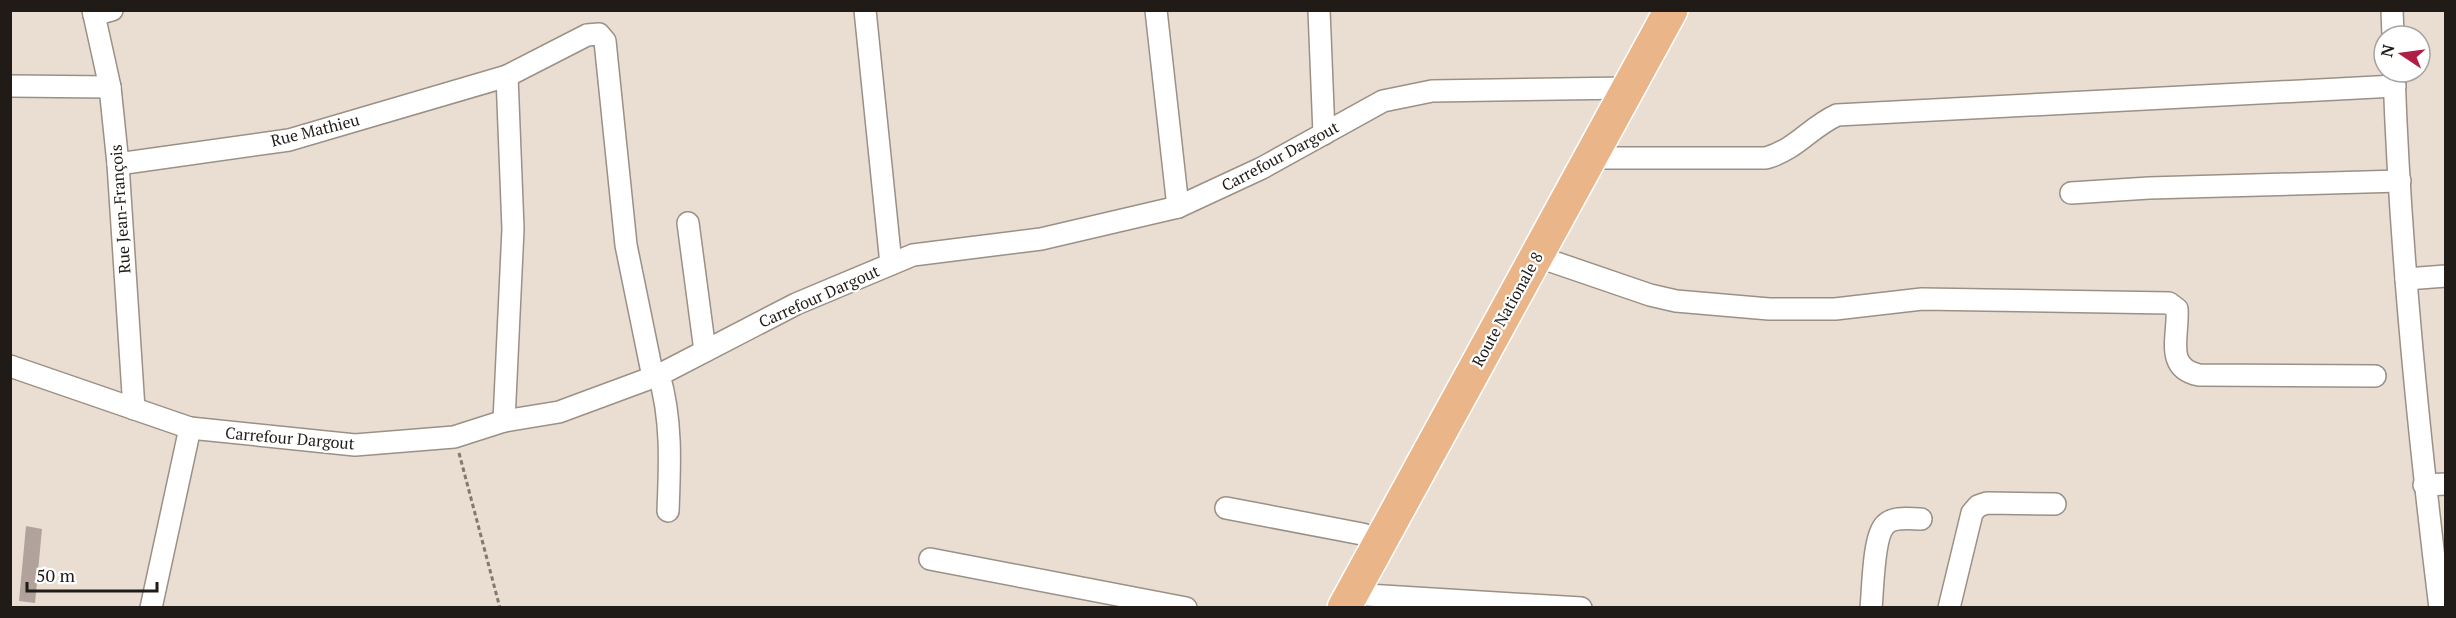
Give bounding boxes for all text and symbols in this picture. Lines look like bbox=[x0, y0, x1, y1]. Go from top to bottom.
north arrow bbox=[2372, 24, 2432, 84]
text: N bbox=[2375, 42, 2399, 59]
street label: Rue Mathieu bbox=[268, 108, 362, 152]
street label: Carrefour Dargout bbox=[1217, 116, 1343, 196]
street label: Rue Jean-François bbox=[105, 144, 135, 274]
street label: Route Nationale 8 bbox=[1466, 248, 1548, 370]
street label: Carrefour Dargout bbox=[755, 260, 883, 332]
street label: Carrefour Dargout bbox=[224, 421, 356, 455]
scale bar bbox=[27, 555, 158, 593]
text: 50 m bbox=[36, 563, 76, 587]

